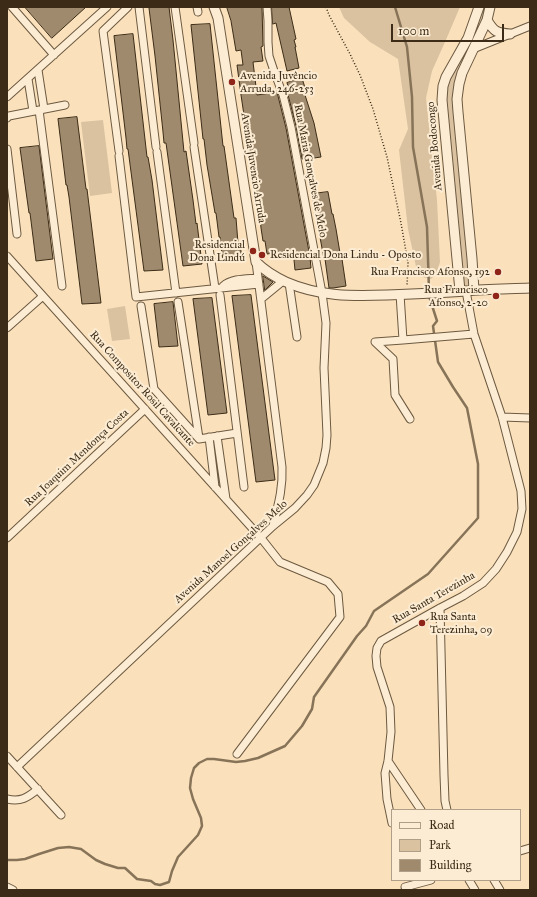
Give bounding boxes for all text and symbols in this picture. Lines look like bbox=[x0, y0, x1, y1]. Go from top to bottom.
scale bar bbox=[393, 16, 506, 42]
text: 100 m bbox=[398, 24, 429, 38]
place label: Avenida Juvêncio Arruda, 246-253 bbox=[240, 69, 317, 95]
marker: Avenida Juvêncio Arruda, 246-253 bbox=[227, 77, 237, 87]
street label: Avenida Bodocongo bbox=[425, 101, 445, 191]
street label: Rua Maria Gonçalves de Melo bbox=[291, 103, 329, 239]
street label: Avenida Juvencio Arruda bbox=[238, 112, 268, 224]
place label: Residencial Dona Lindú bbox=[189, 238, 245, 264]
marker: Residencial Dona Lindú bbox=[248, 246, 258, 256]
place label: Residencial Dona Lindu - Oposto bbox=[270, 248, 421, 262]
marker: Residencial Dona Lindu - Oposto bbox=[257, 250, 267, 260]
place label: Rua Francisco Afonso, 192 bbox=[370, 265, 490, 279]
marker: Rua Francisco Afonso, 192 bbox=[493, 267, 503, 277]
place label: Rua Francisco Afonso, 2-20 bbox=[424, 283, 488, 309]
marker: Rua Francisco Afonso, 2-20 bbox=[491, 291, 501, 301]
street label: Rua Compositor Rosil Cavalcante bbox=[87, 328, 197, 450]
street label: Rua Joaquim Mendonça Costa bbox=[22, 406, 132, 510]
street label: Avenida Manoel Gonçalves Melo bbox=[172, 498, 290, 606]
street label: Rua Santa Terezinha bbox=[390, 569, 478, 627]
place label: Rua Santa Terezinha, 09 bbox=[430, 610, 492, 636]
marker: Rua Santa Terezinha, 09 bbox=[417, 618, 427, 628]
legend bbox=[391, 809, 521, 881]
text: Road bbox=[429, 818, 455, 832]
text: Park bbox=[429, 838, 451, 852]
text: Building bbox=[429, 858, 471, 872]

